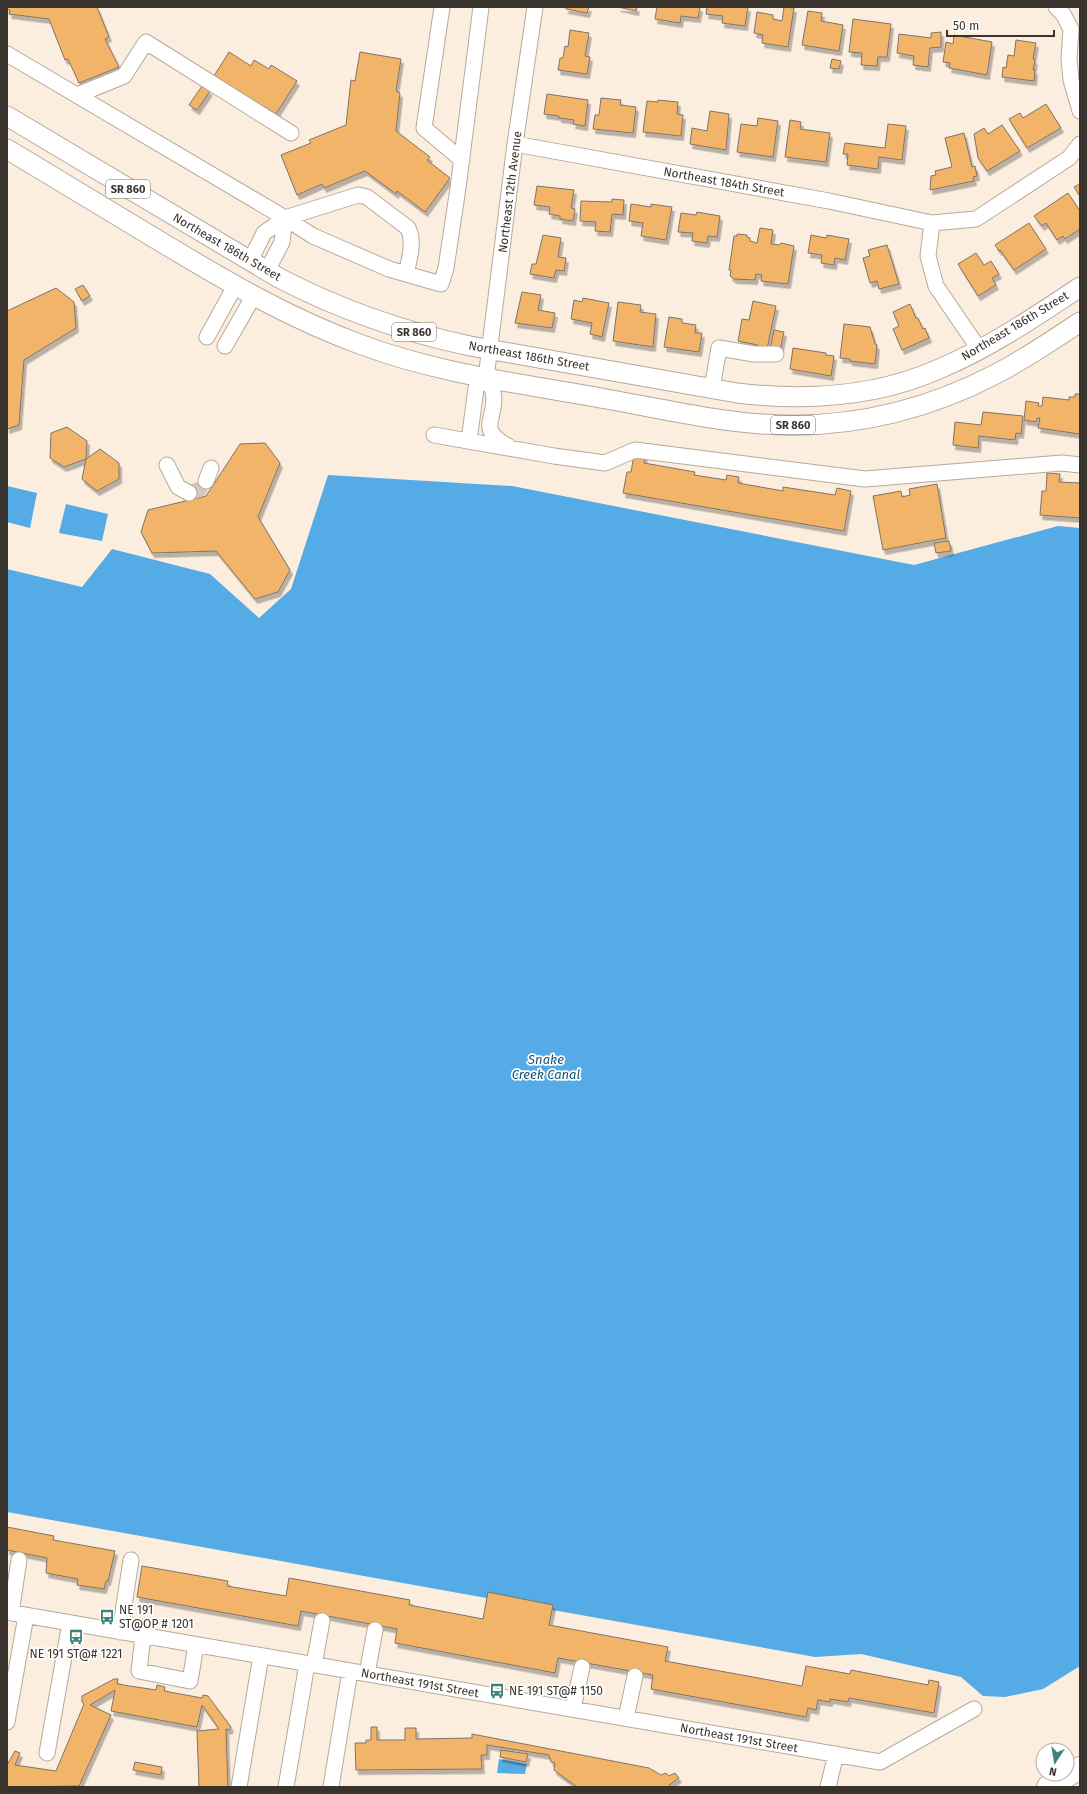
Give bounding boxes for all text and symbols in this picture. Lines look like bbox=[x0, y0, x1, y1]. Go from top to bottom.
scale bar bbox=[947, 12, 1054, 38]
text: 50 m bbox=[953, 19, 979, 33]
street label: Northeast 12th Avenue bbox=[496, 130, 524, 254]
street label: Northeast 184th Street bbox=[662, 164, 786, 200]
road number: SR 860 bbox=[106, 180, 150, 198]
street label: Northeast 186th Street bbox=[170, 210, 284, 284]
street label: Northeast 186th Street bbox=[959, 288, 1072, 364]
road number: SR 860 bbox=[392, 323, 436, 341]
street label: Northeast 186th Street bbox=[467, 338, 591, 374]
road number: SR 860 bbox=[771, 416, 815, 434]
water label: Snake Creek Canal bbox=[512, 1052, 580, 1082]
place label: NE 191 ST@OP # 1201 bbox=[119, 1603, 194, 1631]
bus stop icon: NE 191 ST@OP # 1201 bbox=[98, 1608, 116, 1626]
bus stop icon: NE 191 ST@# 1221 bbox=[67, 1628, 85, 1646]
place label: NE 191 ST@# 1221 bbox=[30, 1647, 122, 1661]
street label: Northeast 191st Street bbox=[360, 1666, 481, 1700]
bus stop icon: NE 191 ST@# 1150 bbox=[488, 1682, 506, 1700]
place label: NE 191 ST@# 1150 bbox=[509, 1684, 603, 1698]
street label: Northeast 191st Street bbox=[679, 1721, 800, 1755]
north arrow bbox=[1035, 1742, 1075, 1782]
text: N bbox=[1048, 1764, 1058, 1778]

